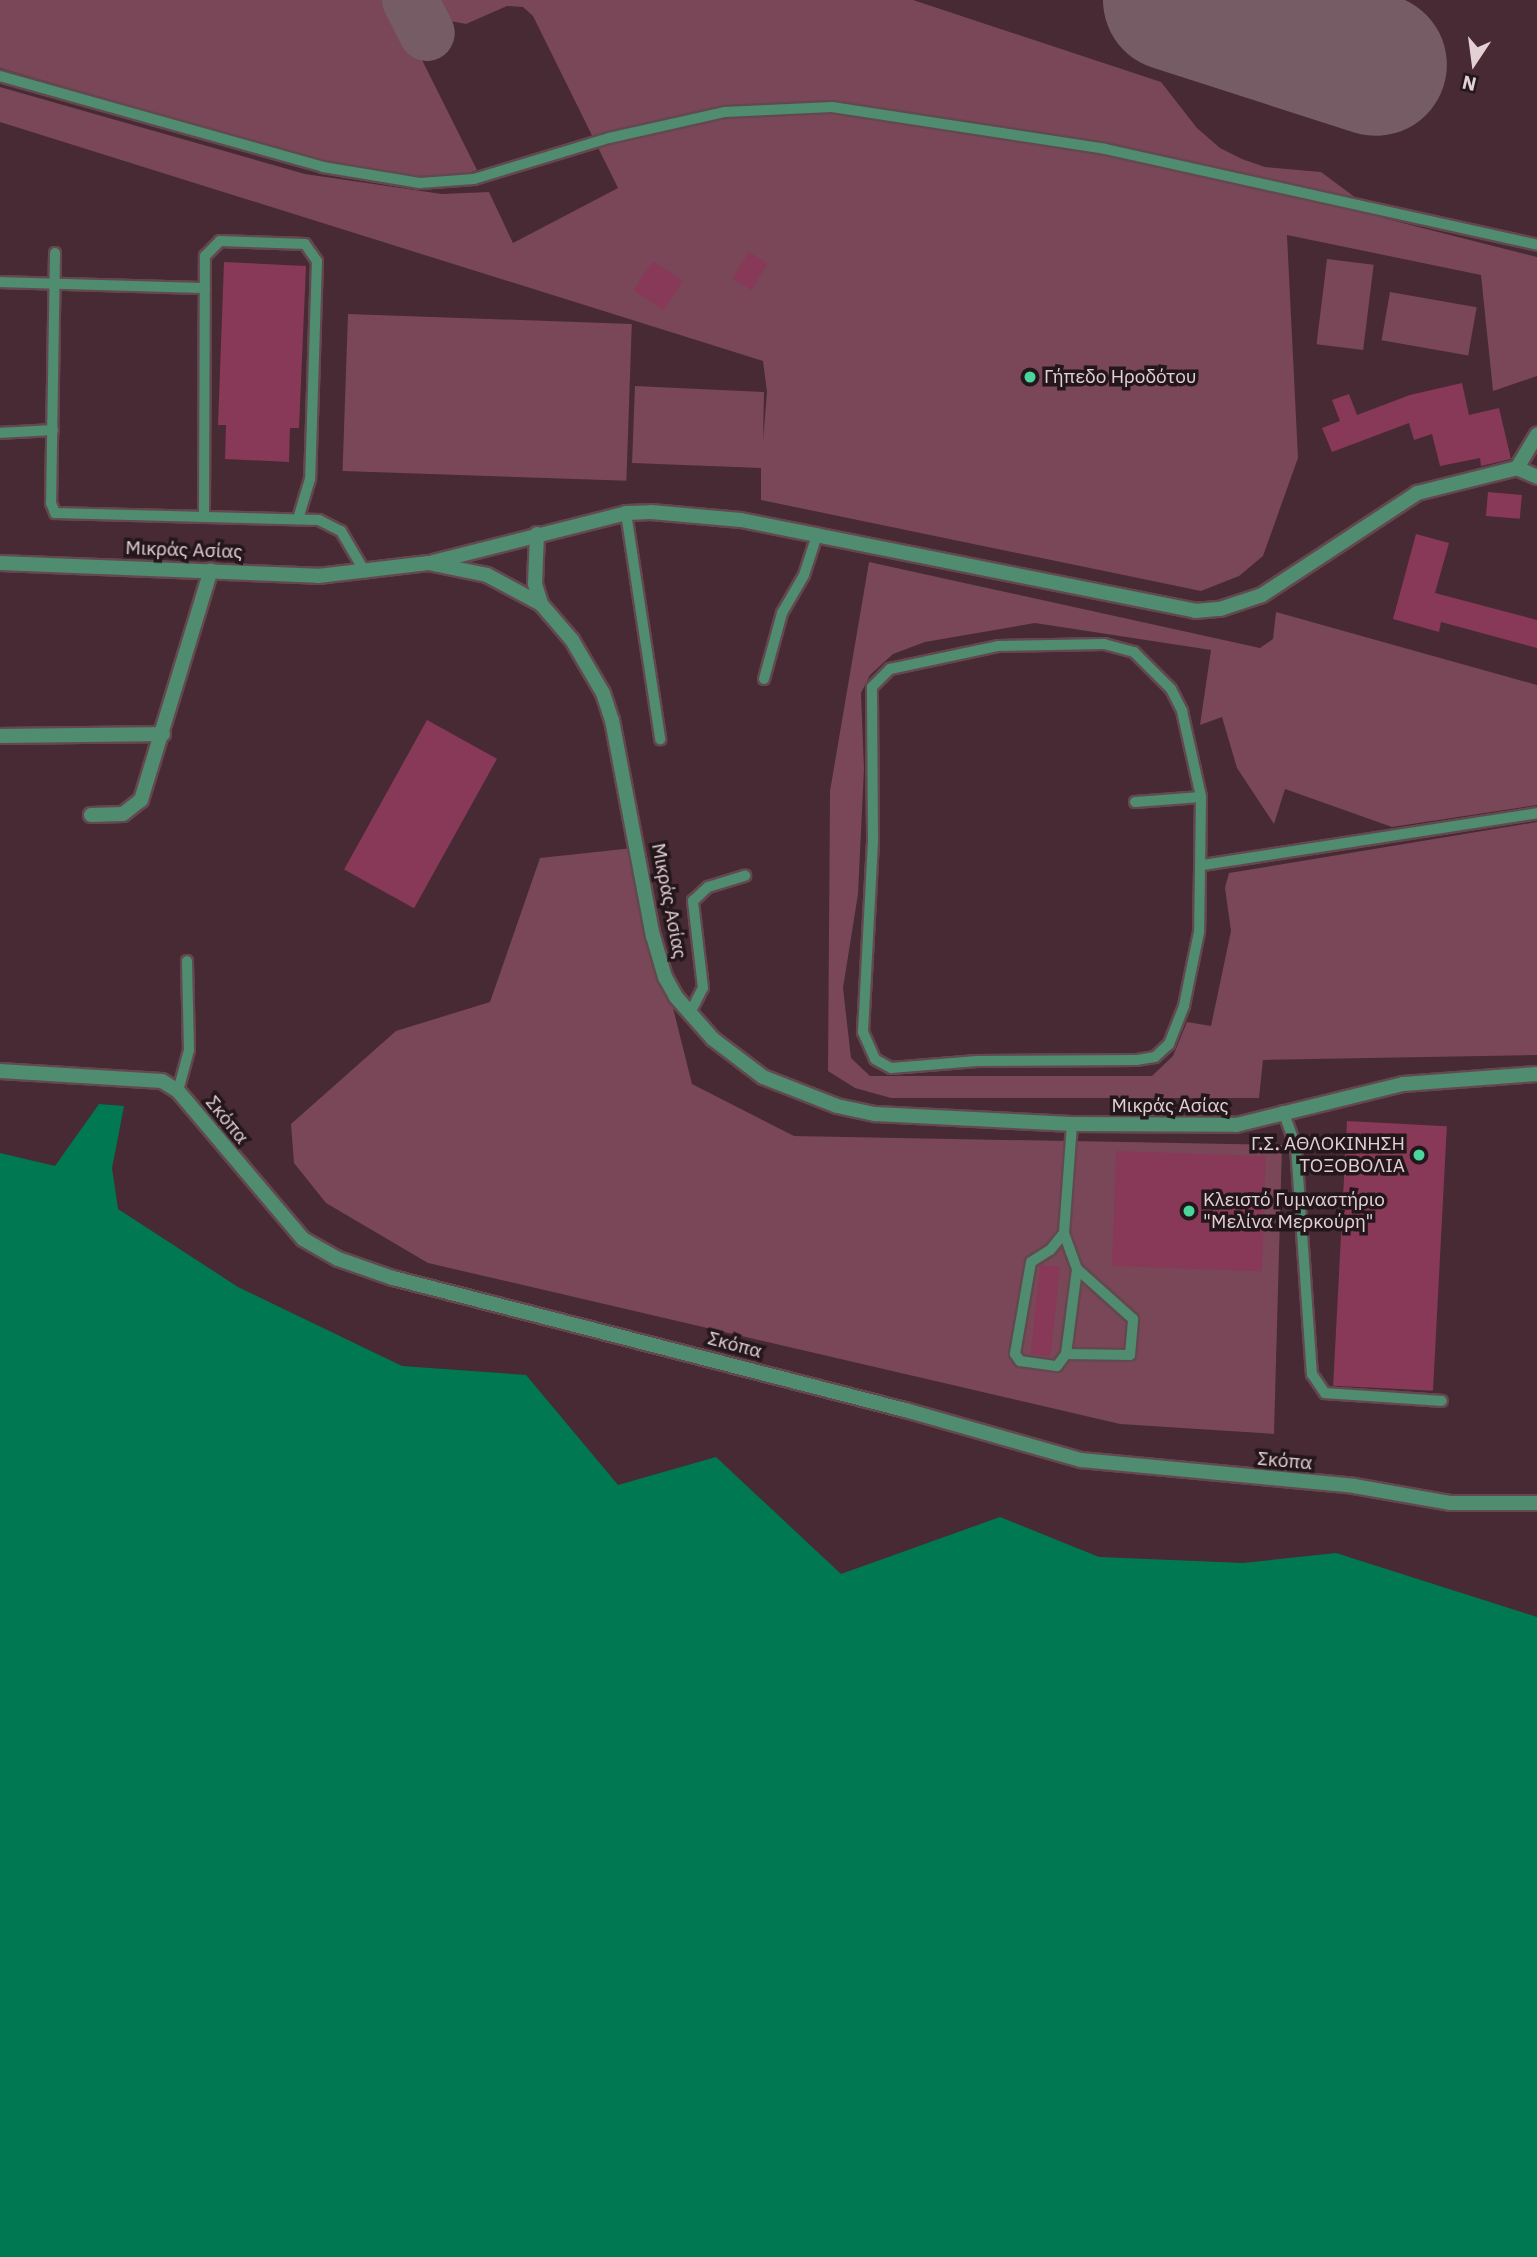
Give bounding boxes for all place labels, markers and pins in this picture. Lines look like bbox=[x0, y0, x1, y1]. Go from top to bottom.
place label: Γήπεδο Ηροδότου bbox=[1044, 366, 1197, 388]
marker: Γήπεδο Ηροδότου bbox=[1022, 369, 1038, 385]
place label: Γ.Σ. ΑΘΛΟΚΙΝΗΣΗ ΤΟΞΟΒΟΛΙΑ bbox=[1251, 1133, 1405, 1177]
marker: Γ.Σ. ΑΘΛΟΚΙΝΗΣΗ ΤΟΞΟΒΟΛΙΑ bbox=[1411, 1147, 1427, 1163]
place label: Κλειστό Γυμναστήριο "Μελίνα Μερκούρη" bbox=[1203, 1189, 1385, 1233]
marker: Κλειστό Γυμναστήριο "Μελίνα Μερκούρη" bbox=[1181, 1203, 1197, 1219]

